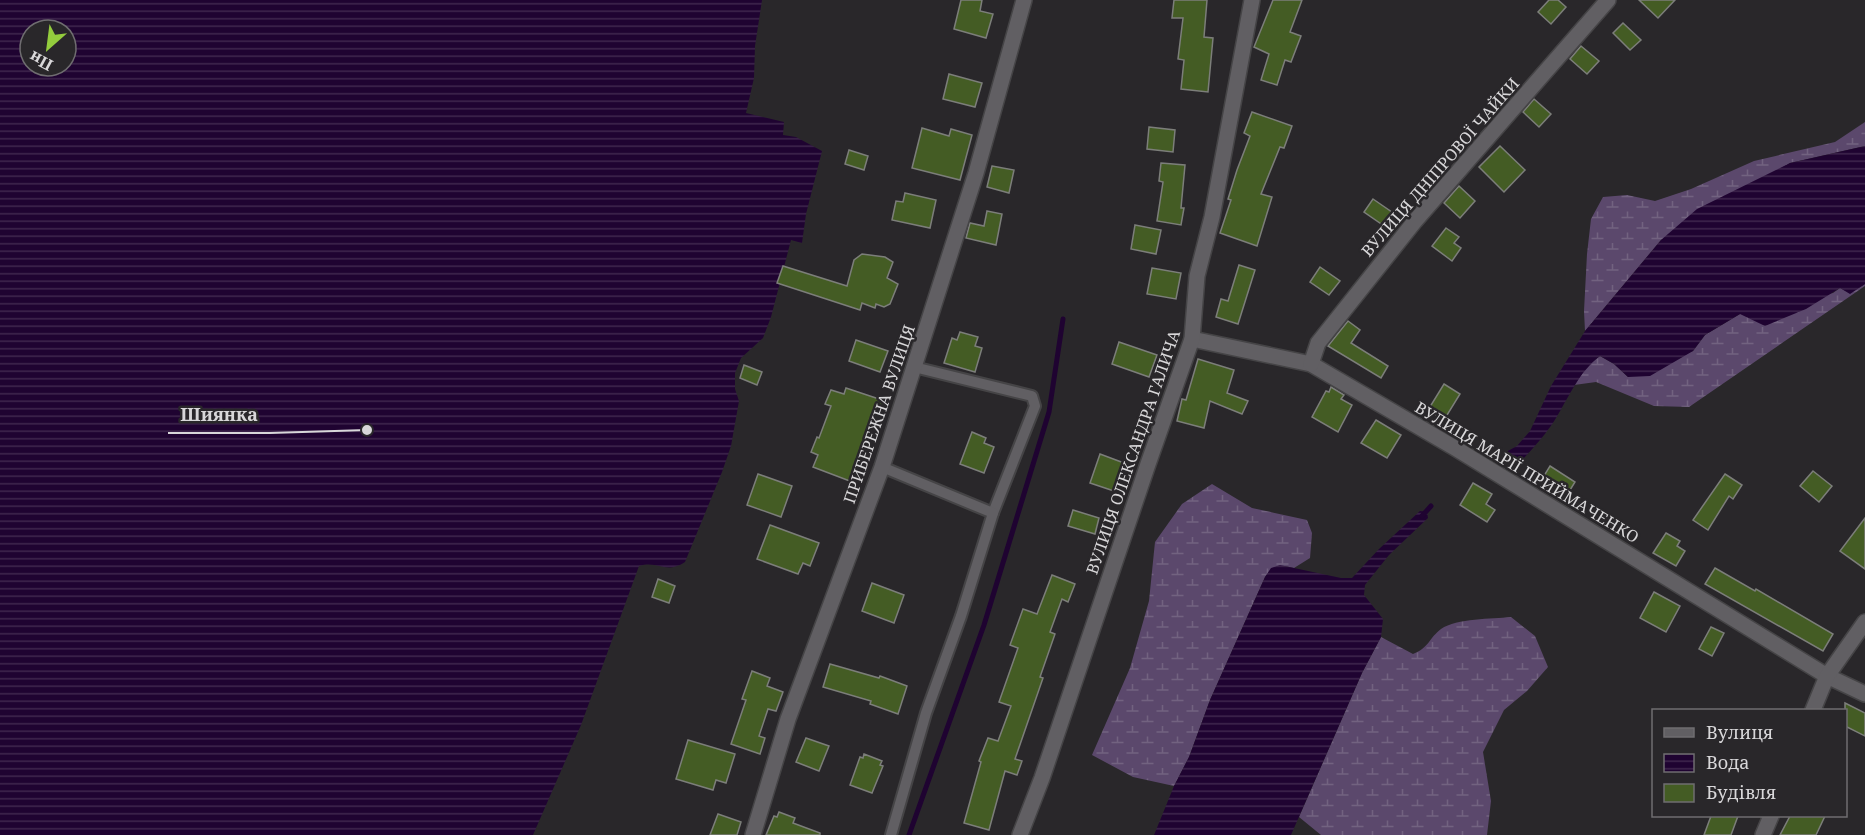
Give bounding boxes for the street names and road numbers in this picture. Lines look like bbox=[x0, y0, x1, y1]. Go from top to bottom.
street label: ВУЛИЦЯ ДНІПРОВОЇ ЧАЙКИ bbox=[1356, 73, 1524, 261]
street label: ПРИБЕРЕЖНА ВУЛИЦЯ bbox=[838, 322, 920, 506]
street label: ВУЛИЦЯ ОЛЕКСАНДРА ГАЛИЧА bbox=[1081, 326, 1185, 577]
street label: ВУЛИЦЯ МАРІЇ ПРИЙМАЧЕНКО bbox=[1411, 396, 1643, 548]

